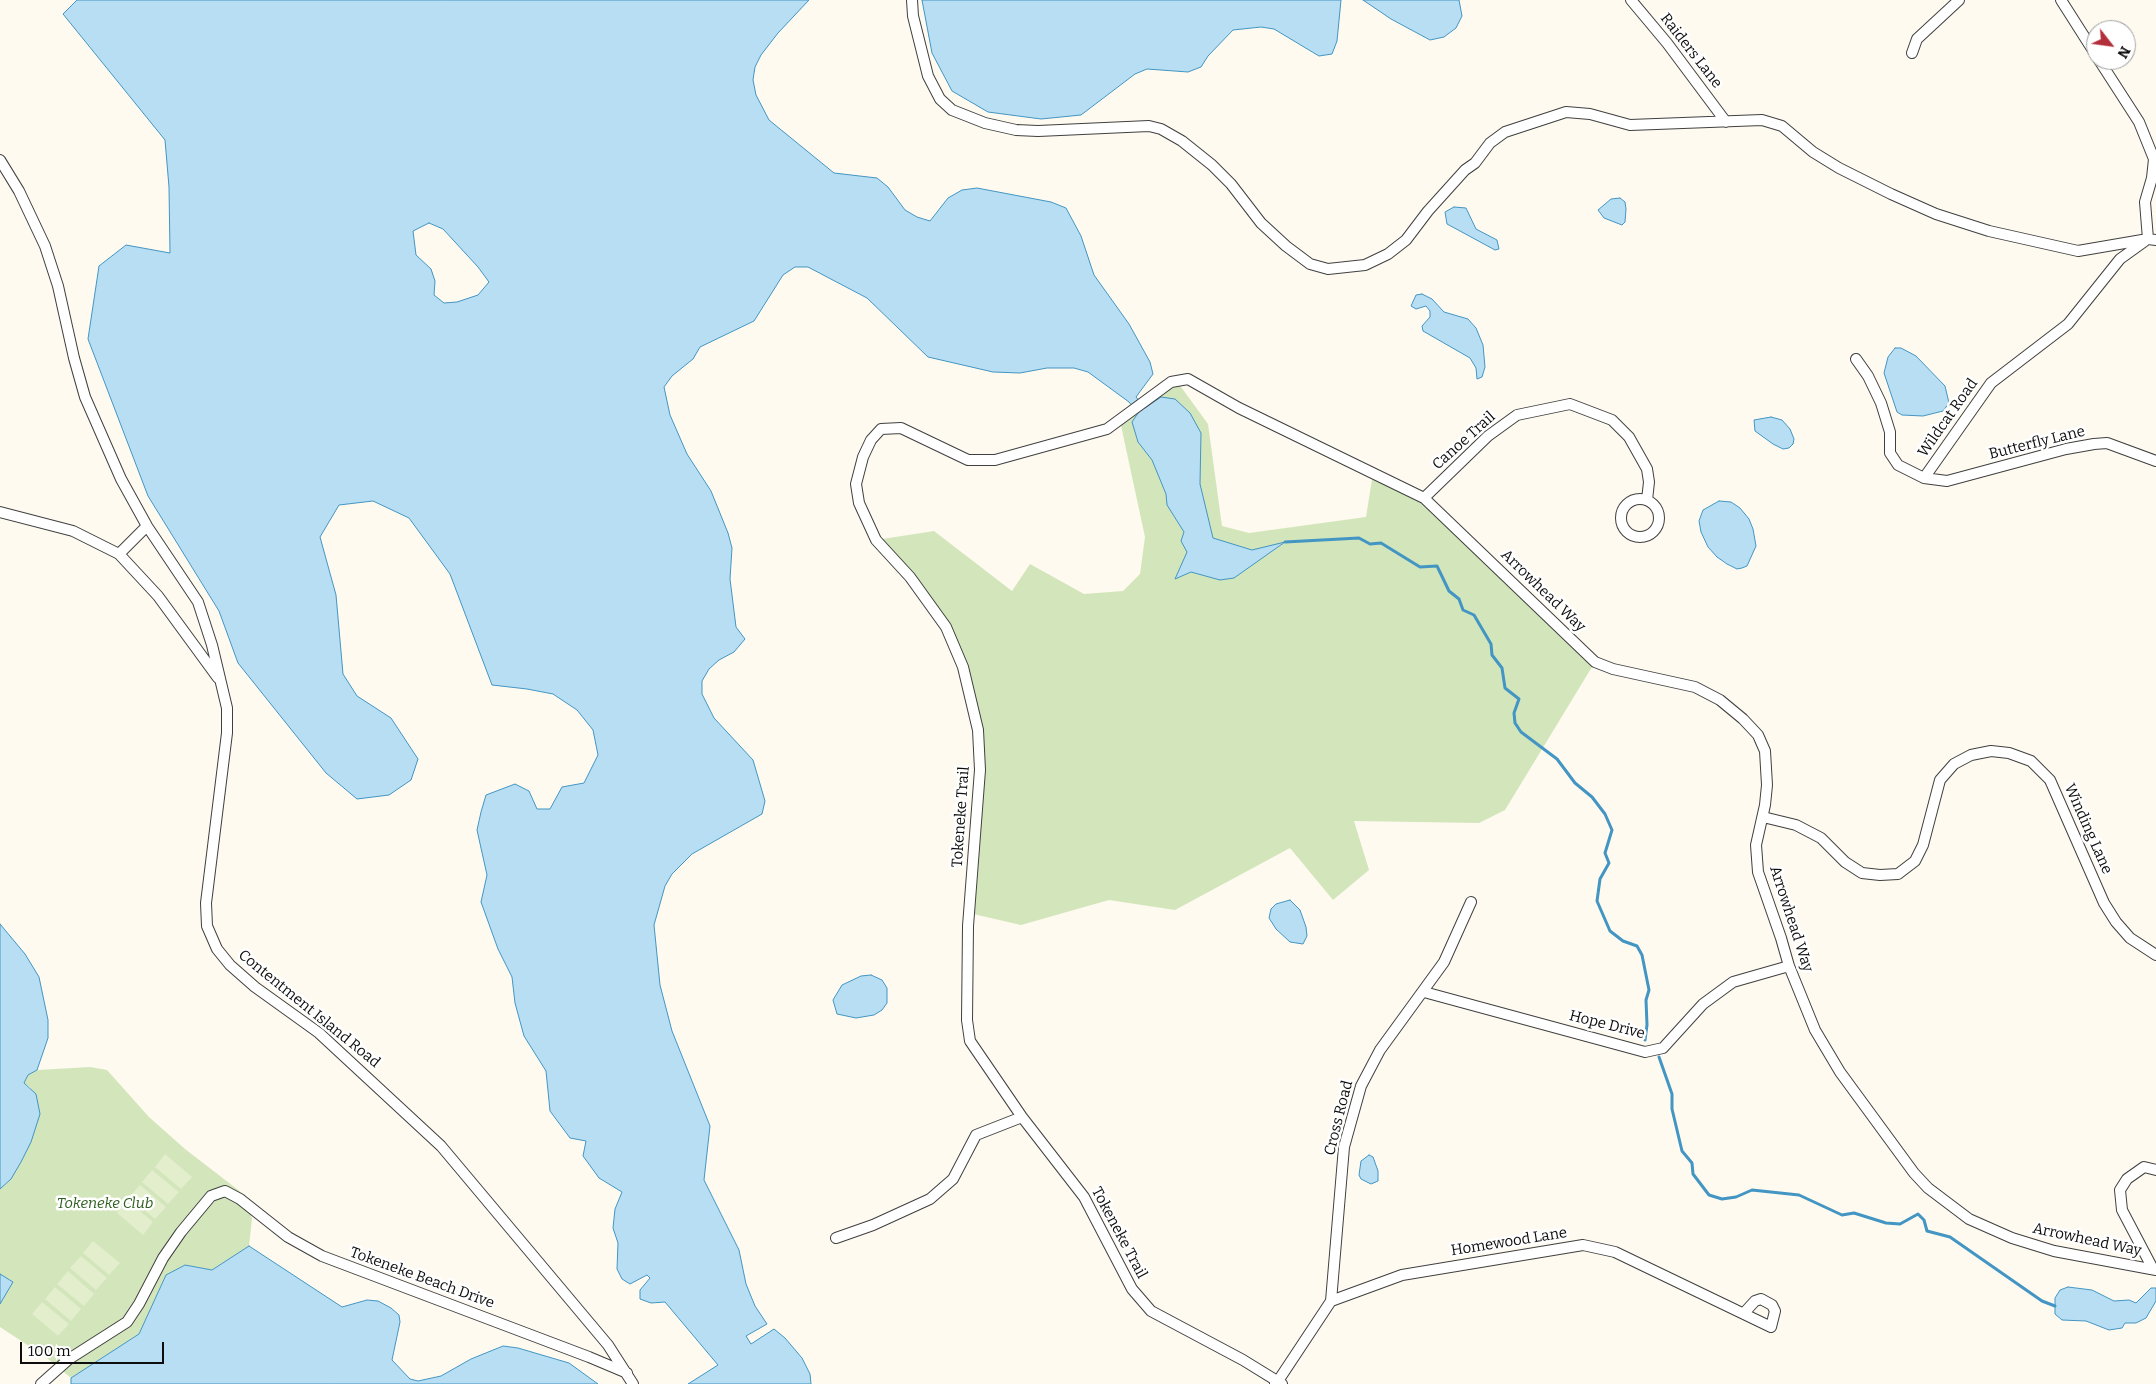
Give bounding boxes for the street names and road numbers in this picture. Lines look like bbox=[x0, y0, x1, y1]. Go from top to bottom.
street label: Raiders Lane bbox=[1656, 10, 1726, 92]
street label: Wildcat Road bbox=[1914, 375, 1982, 461]
street label: Canoe Trail bbox=[1429, 408, 1499, 474]
street label: Butterfly Lane bbox=[1987, 422, 2087, 464]
street label: Arrowhead Way bbox=[1497, 546, 1589, 636]
street label: Tokeneke Trail bbox=[948, 766, 974, 868]
street label: Winding Lane bbox=[2060, 781, 2116, 877]
street label: Arrowhead Way bbox=[1765, 864, 1817, 974]
street label: Contentment Island Road bbox=[234, 946, 384, 1072]
street label: Hope Drive bbox=[1567, 1007, 1647, 1043]
street label: Cross Road bbox=[1321, 1079, 1357, 1157]
street label: Tokeneke Trail bbox=[1087, 1184, 1151, 1282]
street label: Arrowhead Way bbox=[2031, 1220, 2143, 1260]
street label: Homewood Lane bbox=[1450, 1224, 1568, 1260]
street label: Tokeneke Beach Drive bbox=[347, 1243, 497, 1313]

